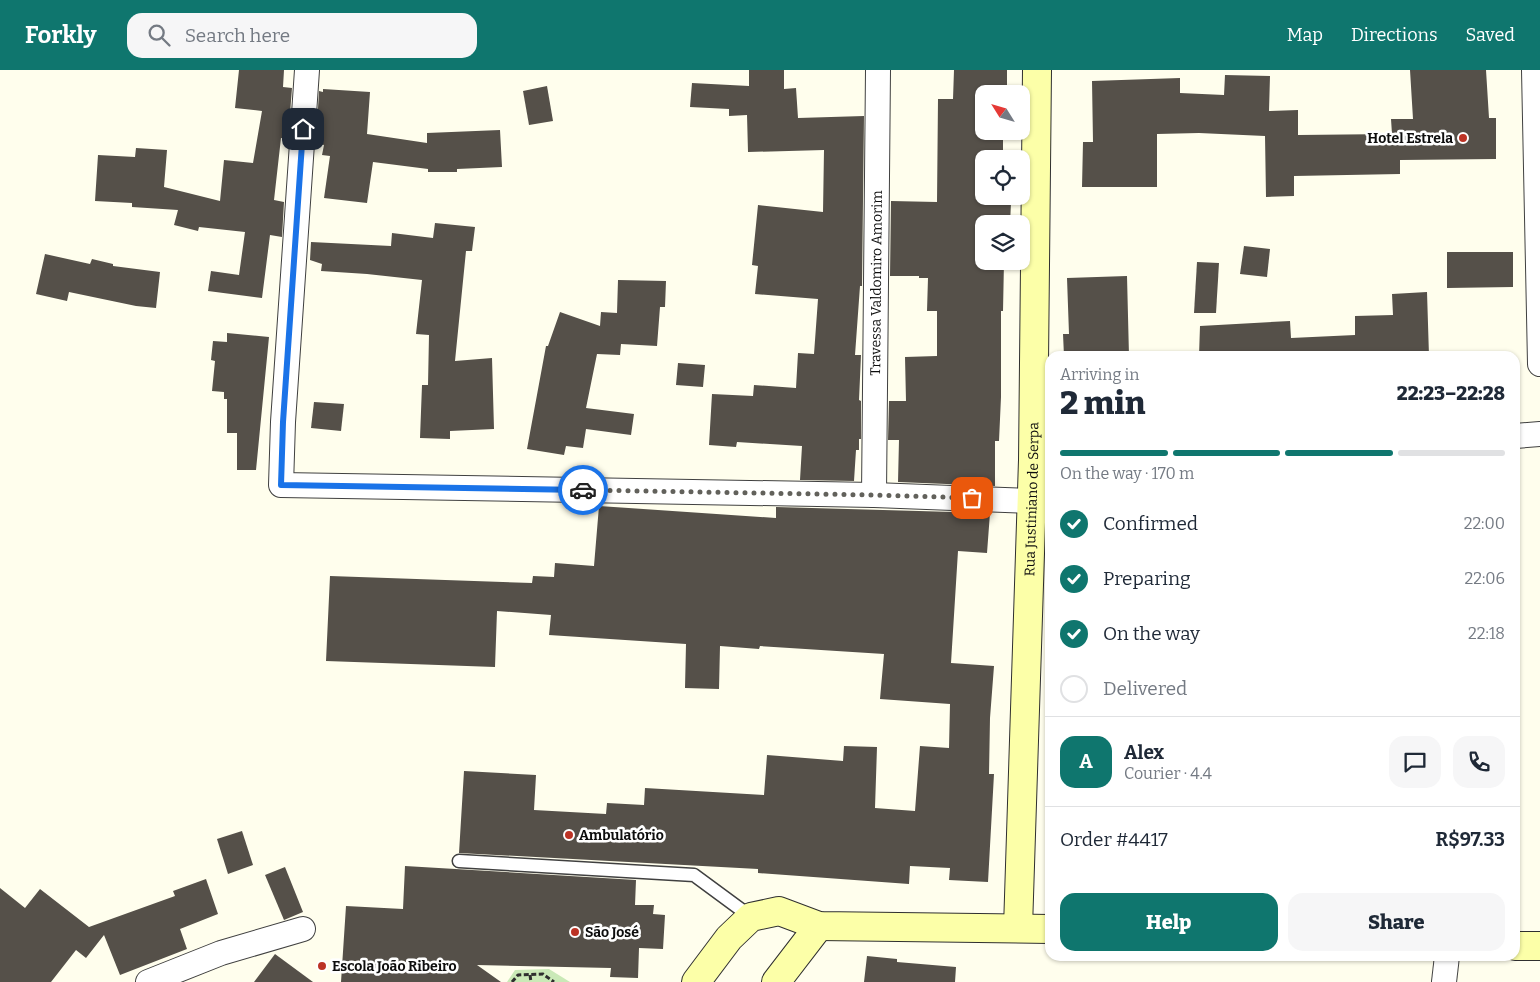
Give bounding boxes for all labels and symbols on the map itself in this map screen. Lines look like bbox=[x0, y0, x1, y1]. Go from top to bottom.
north arrow bbox=[975, 85, 1030, 140]
pin bbox=[282, 108, 324, 150]
place label: Hotel Estrela bbox=[1367, 130, 1453, 147]
marker: Hotel Estrela bbox=[1457, 132, 1469, 144]
street label: Travessa Valdomiro Amorim bbox=[867, 190, 885, 376]
street label: Rua Justiniano de Serpa bbox=[1021, 422, 1042, 577]
courier bbox=[558, 465, 608, 515]
pin bbox=[951, 477, 993, 519]
place label: Ambulatório bbox=[579, 827, 664, 844]
marker: Ambulatório bbox=[563, 829, 575, 841]
place label: São José bbox=[585, 924, 639, 941]
marker: São José bbox=[569, 926, 581, 938]
place label: Escola João Ribeiro bbox=[332, 958, 457, 975]
marker: Escola João Ribeiro bbox=[316, 960, 328, 972]

